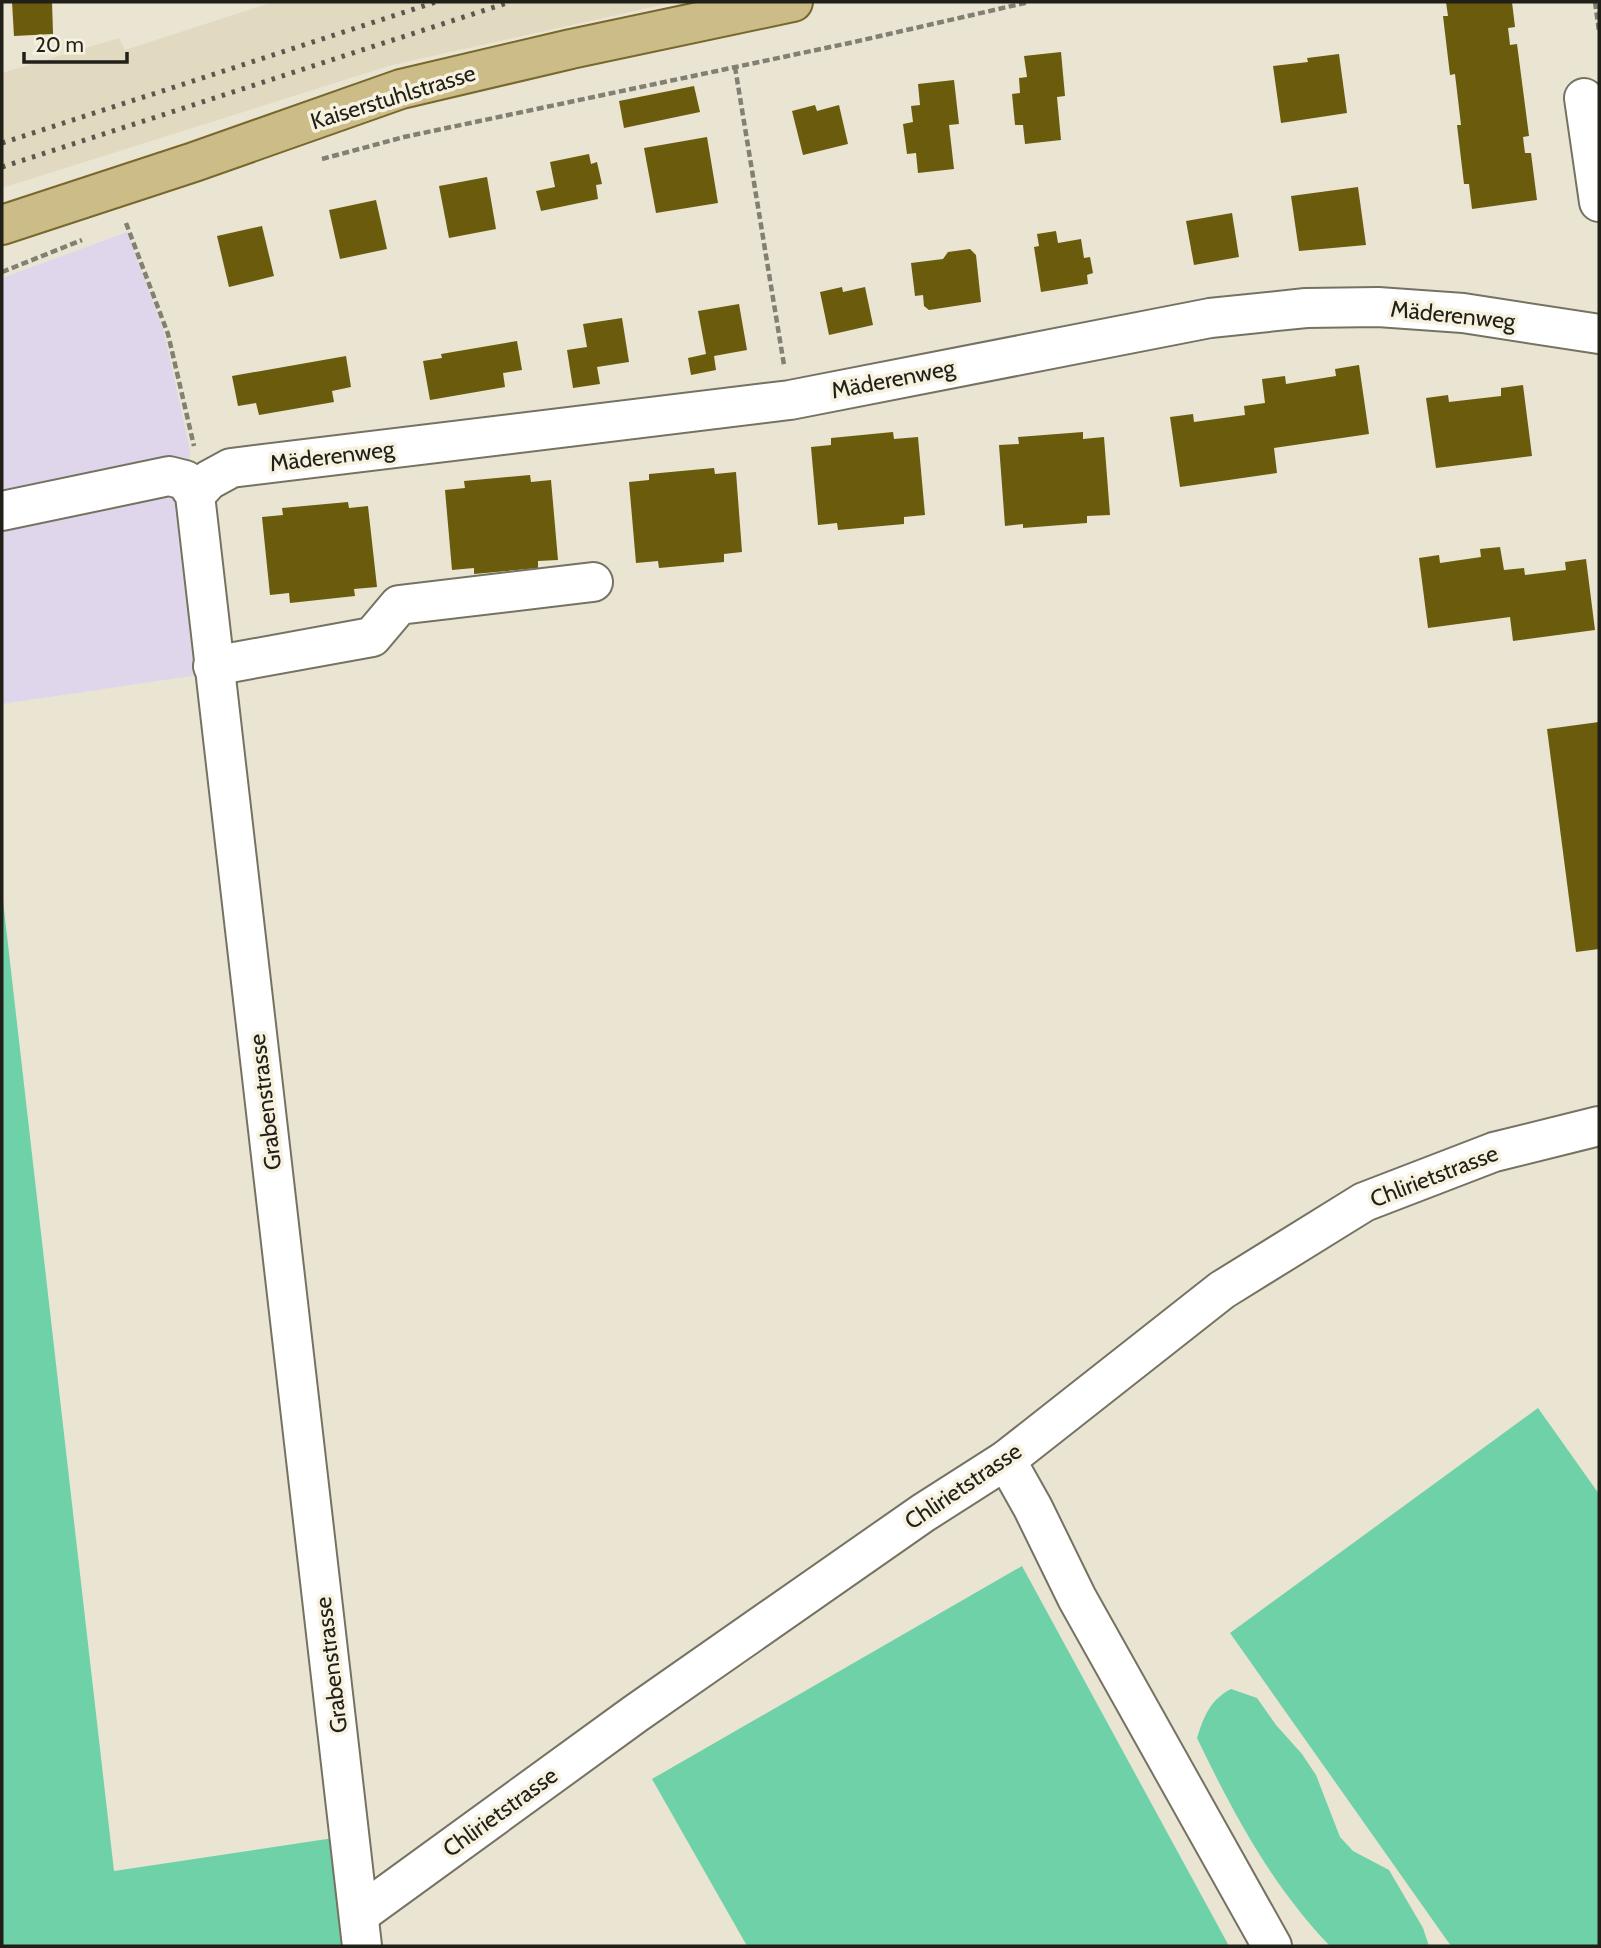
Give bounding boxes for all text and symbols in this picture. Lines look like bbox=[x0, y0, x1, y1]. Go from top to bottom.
scale bar bbox=[24, 21, 128, 65]
text: 20 m bbox=[35, 32, 84, 57]
street label: Kaiserstuhlstrasse bbox=[307, 59, 479, 135]
street label: Mäderenweg bbox=[1389, 295, 1517, 336]
street label: Mäderenweg bbox=[829, 353, 958, 405]
street label: Mäderenweg bbox=[268, 434, 396, 478]
street label: Grabenstrasse bbox=[243, 1032, 287, 1172]
street label: Chlirietstrasse bbox=[1366, 1139, 1502, 1213]
street label: Chlirietstrasse bbox=[899, 1437, 1027, 1535]
street label: Grabenstrasse bbox=[309, 1595, 353, 1735]
street label: Chlirietstrasse bbox=[437, 1761, 563, 1863]

